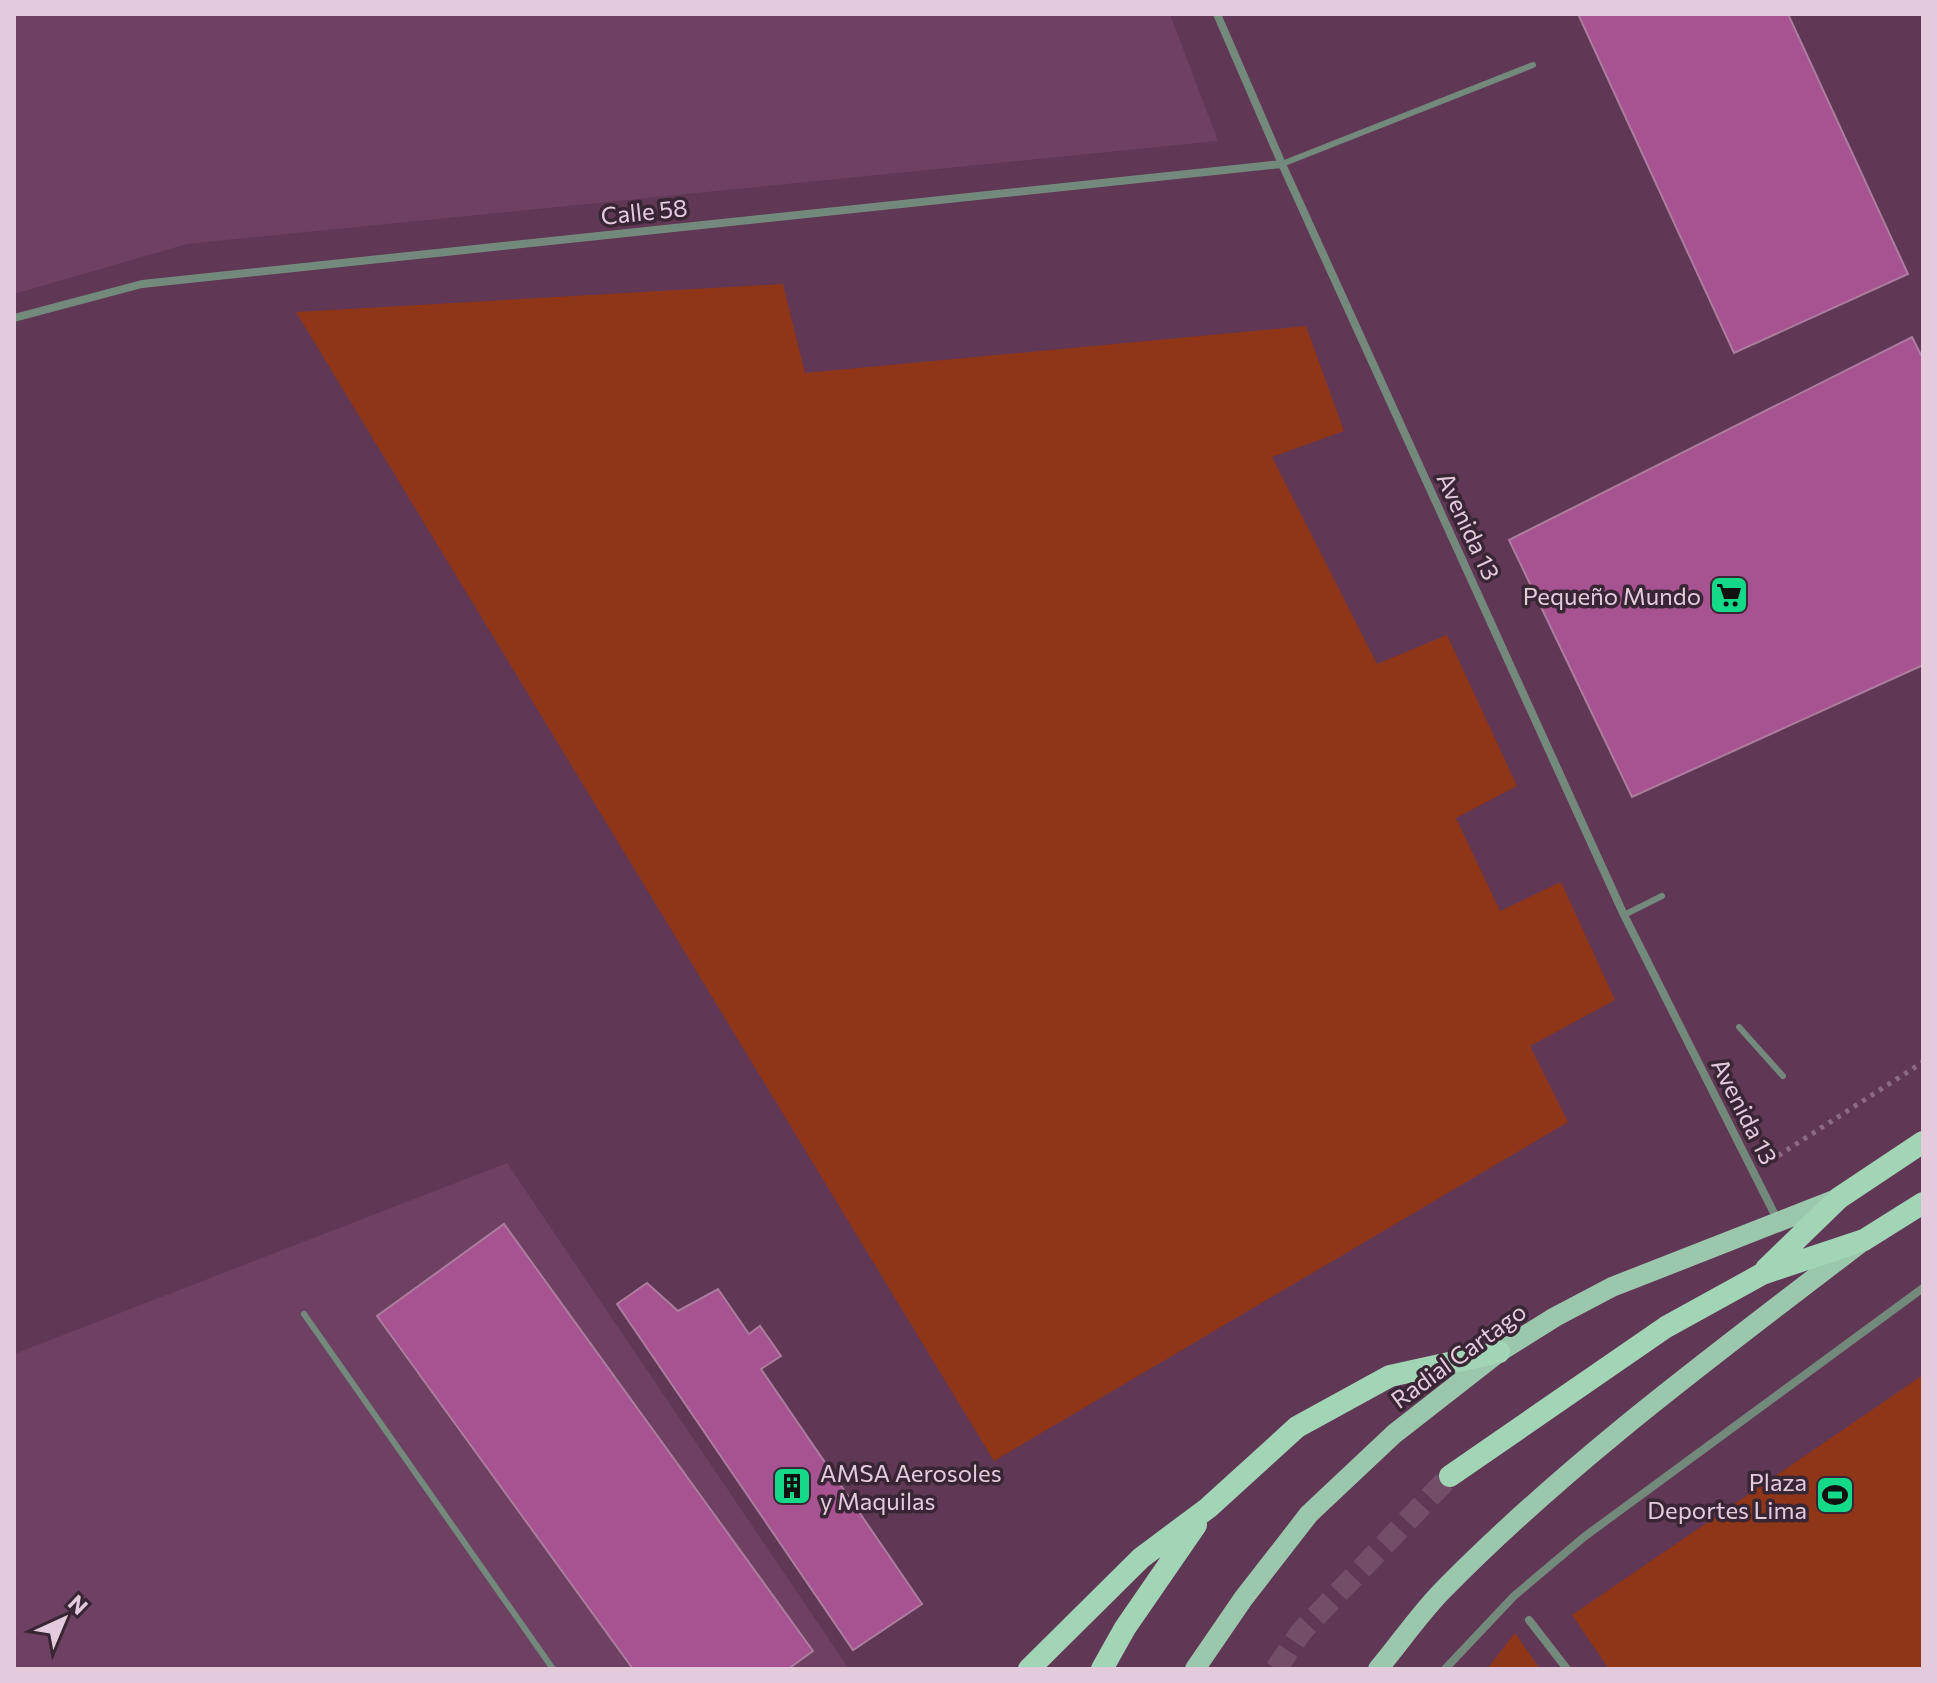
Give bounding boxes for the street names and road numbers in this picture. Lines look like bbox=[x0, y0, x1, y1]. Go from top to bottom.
street label: Calle 58 bbox=[599, 192, 689, 230]
street label: Avenida 13 bbox=[1432, 468, 1506, 584]
street label: Avenida 13 bbox=[1706, 1053, 1784, 1169]
street label: Radial Cartago bbox=[1385, 1296, 1531, 1414]

